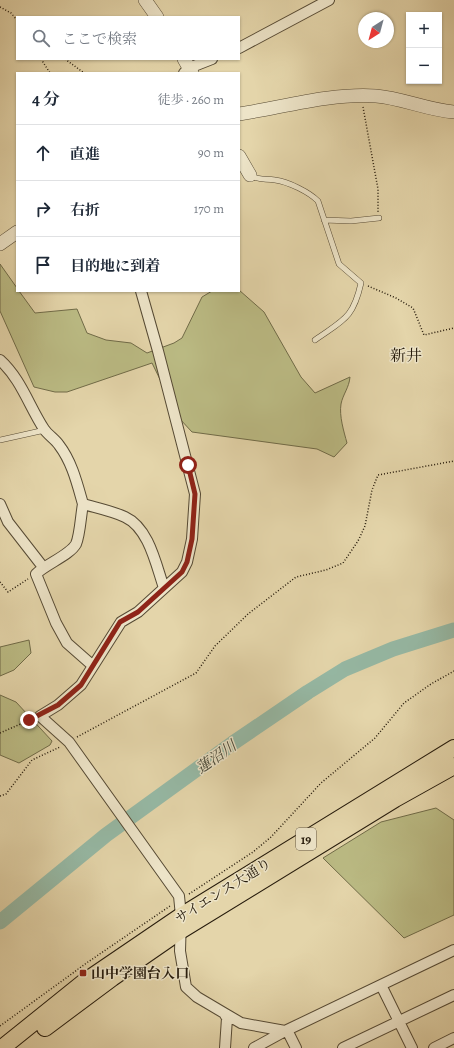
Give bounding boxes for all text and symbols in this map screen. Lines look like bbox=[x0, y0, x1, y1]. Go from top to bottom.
north arrow bbox=[358, 12, 394, 48]
map controls bbox=[406, 12, 442, 84]
button: + bbox=[406, 12, 442, 48]
search box bbox=[16, 16, 240, 60]
icon: search bbox=[30, 27, 52, 49]
text: ここで検索 bbox=[62, 29, 137, 49]
button: − bbox=[406, 48, 442, 84]
text: 4 分 bbox=[32, 88, 60, 111]
text: 徒歩 · 260 m bbox=[158, 91, 224, 108]
icon: ahead bbox=[32, 142, 54, 164]
text: 直進 bbox=[70, 144, 100, 164]
text: 90 m bbox=[198, 144, 224, 161]
icon: right bbox=[32, 198, 54, 220]
text: 右折 bbox=[70, 200, 100, 220]
text: 170 m bbox=[194, 200, 224, 217]
icon: arrive bbox=[32, 254, 54, 276]
text: 目的地に到着 bbox=[70, 256, 160, 276]
district label: 新井 bbox=[390, 345, 422, 367]
route start bbox=[179, 456, 197, 474]
route end bbox=[20, 711, 38, 729]
water label: 蓮沼川 bbox=[192, 735, 242, 778]
road number: 19 bbox=[296, 828, 316, 850]
street label: サイエンス大通り bbox=[171, 854, 275, 928]
place label: 山中学園台入口 bbox=[91, 964, 189, 983]
marker: 山中学園台入口 bbox=[78, 968, 88, 978]

